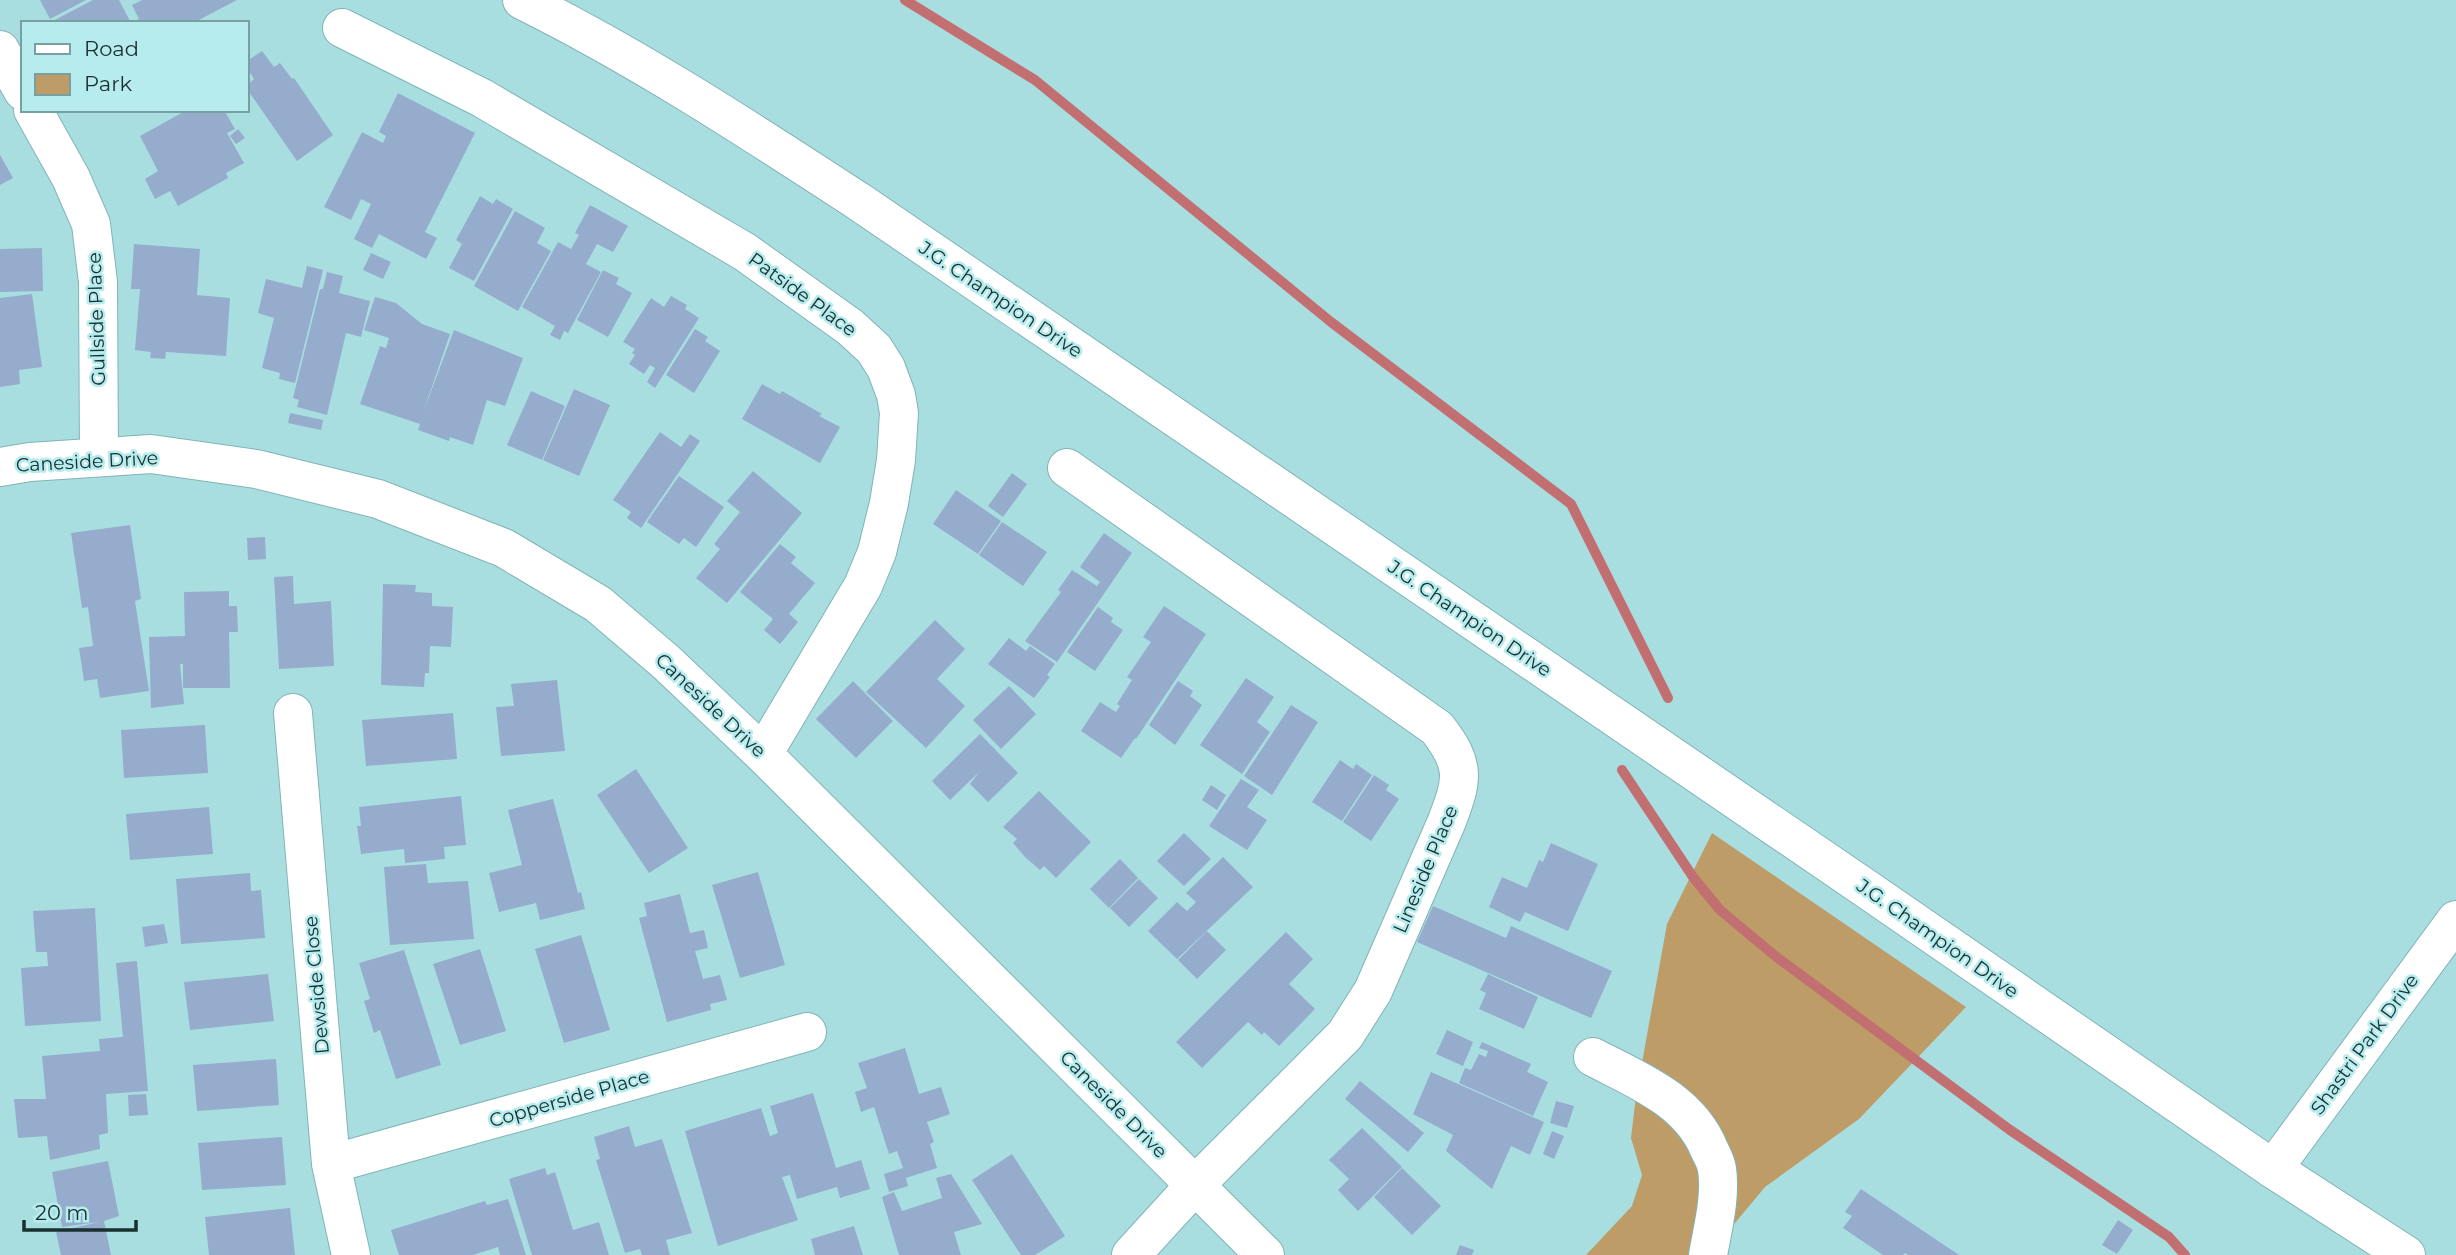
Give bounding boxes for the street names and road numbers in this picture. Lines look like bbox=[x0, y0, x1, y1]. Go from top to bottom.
street label: J.G. Champion Drive bbox=[914, 236, 1087, 363]
street label: Patside Place bbox=[744, 247, 861, 341]
street label: Gullside Place bbox=[83, 252, 110, 386]
street label: Caneside Drive bbox=[15, 446, 159, 477]
street label: J.G. Champion Drive bbox=[1383, 555, 1556, 682]
street label: Caneside Drive bbox=[651, 648, 771, 762]
street label: Lineside Place bbox=[1388, 802, 1463, 936]
street label: J.G. Champion Drive bbox=[1852, 873, 2023, 1003]
street label: Dewside Close bbox=[299, 915, 334, 1055]
street label: Shastri Park Drive bbox=[2306, 969, 2423, 1119]
street label: Caneside Drive bbox=[1055, 1046, 1172, 1163]
street label: Copperside Place bbox=[486, 1065, 652, 1132]

